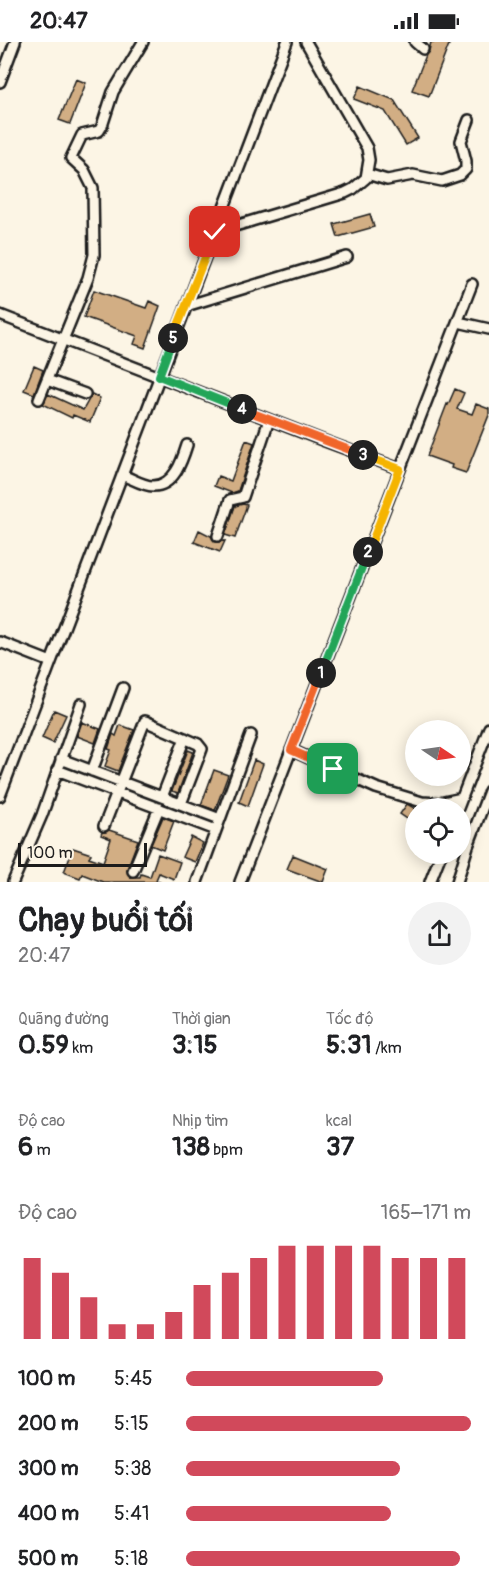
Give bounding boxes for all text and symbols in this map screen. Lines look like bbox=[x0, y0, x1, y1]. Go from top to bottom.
text: 20:47 bbox=[30, 7, 88, 35]
pin bbox=[189, 206, 240, 257]
icon: check bbox=[198, 215, 231, 248]
pin: 5 bbox=[158, 323, 188, 353]
text: 5 bbox=[169, 328, 177, 348]
pin: 4 bbox=[227, 394, 257, 424]
text: 4 bbox=[237, 399, 247, 419]
pin: 3 bbox=[348, 440, 378, 470]
text: 3 bbox=[359, 445, 367, 465]
pin: 2 bbox=[353, 537, 383, 567]
text: 2 bbox=[364, 542, 372, 562]
pin: 1 bbox=[306, 658, 336, 688]
text: 1 bbox=[318, 663, 324, 683]
north arrow bbox=[405, 720, 471, 786]
map controls bbox=[405, 720, 471, 864]
pin bbox=[307, 743, 358, 794]
icon: arrive bbox=[316, 752, 349, 785]
button: locate bbox=[405, 798, 471, 864]
scale bar bbox=[18, 840, 147, 868]
text: 100 m bbox=[27, 843, 73, 863]
text: Chạy buổi tối bbox=[18, 900, 193, 941]
button: share bbox=[408, 902, 471, 965]
text: 20:47 bbox=[18, 943, 70, 968]
text: Quãng đường bbox=[18, 1009, 109, 1029]
text: Thời gian bbox=[172, 1009, 231, 1029]
text: Tốc độ bbox=[326, 1009, 374, 1029]
text: 0.59 bbox=[18, 1029, 69, 1061]
text: 3:15 bbox=[172, 1029, 218, 1061]
text: 5:31 bbox=[326, 1029, 372, 1061]
text: km bbox=[69, 1038, 93, 1058]
text: /km bbox=[372, 1038, 402, 1058]
text: Độ cao bbox=[18, 1111, 65, 1131]
text: Nhịp tim bbox=[172, 1111, 228, 1131]
text: kcal bbox=[326, 1111, 352, 1131]
text: 6 bbox=[18, 1131, 33, 1163]
text: 138 bbox=[172, 1131, 210, 1163]
text: 37 bbox=[326, 1131, 354, 1163]
text: m bbox=[33, 1140, 51, 1160]
text: bpm bbox=[210, 1140, 243, 1160]
text: Độ cao bbox=[18, 1200, 77, 1225]
text: 165–171 m bbox=[381, 1200, 471, 1225]
text: 100 m bbox=[18, 1366, 75, 1391]
text: 5:45 bbox=[114, 1366, 153, 1391]
text: 200 m bbox=[18, 1411, 79, 1436]
text: 5:15 bbox=[114, 1411, 149, 1436]
text: 300 m bbox=[18, 1456, 79, 1481]
text: 5:38 bbox=[114, 1456, 151, 1481]
text: 400 m bbox=[18, 1501, 79, 1526]
text: 5:41 bbox=[114, 1501, 150, 1526]
text: 500 m bbox=[18, 1546, 78, 1571]
text: 5:18 bbox=[114, 1546, 148, 1571]

